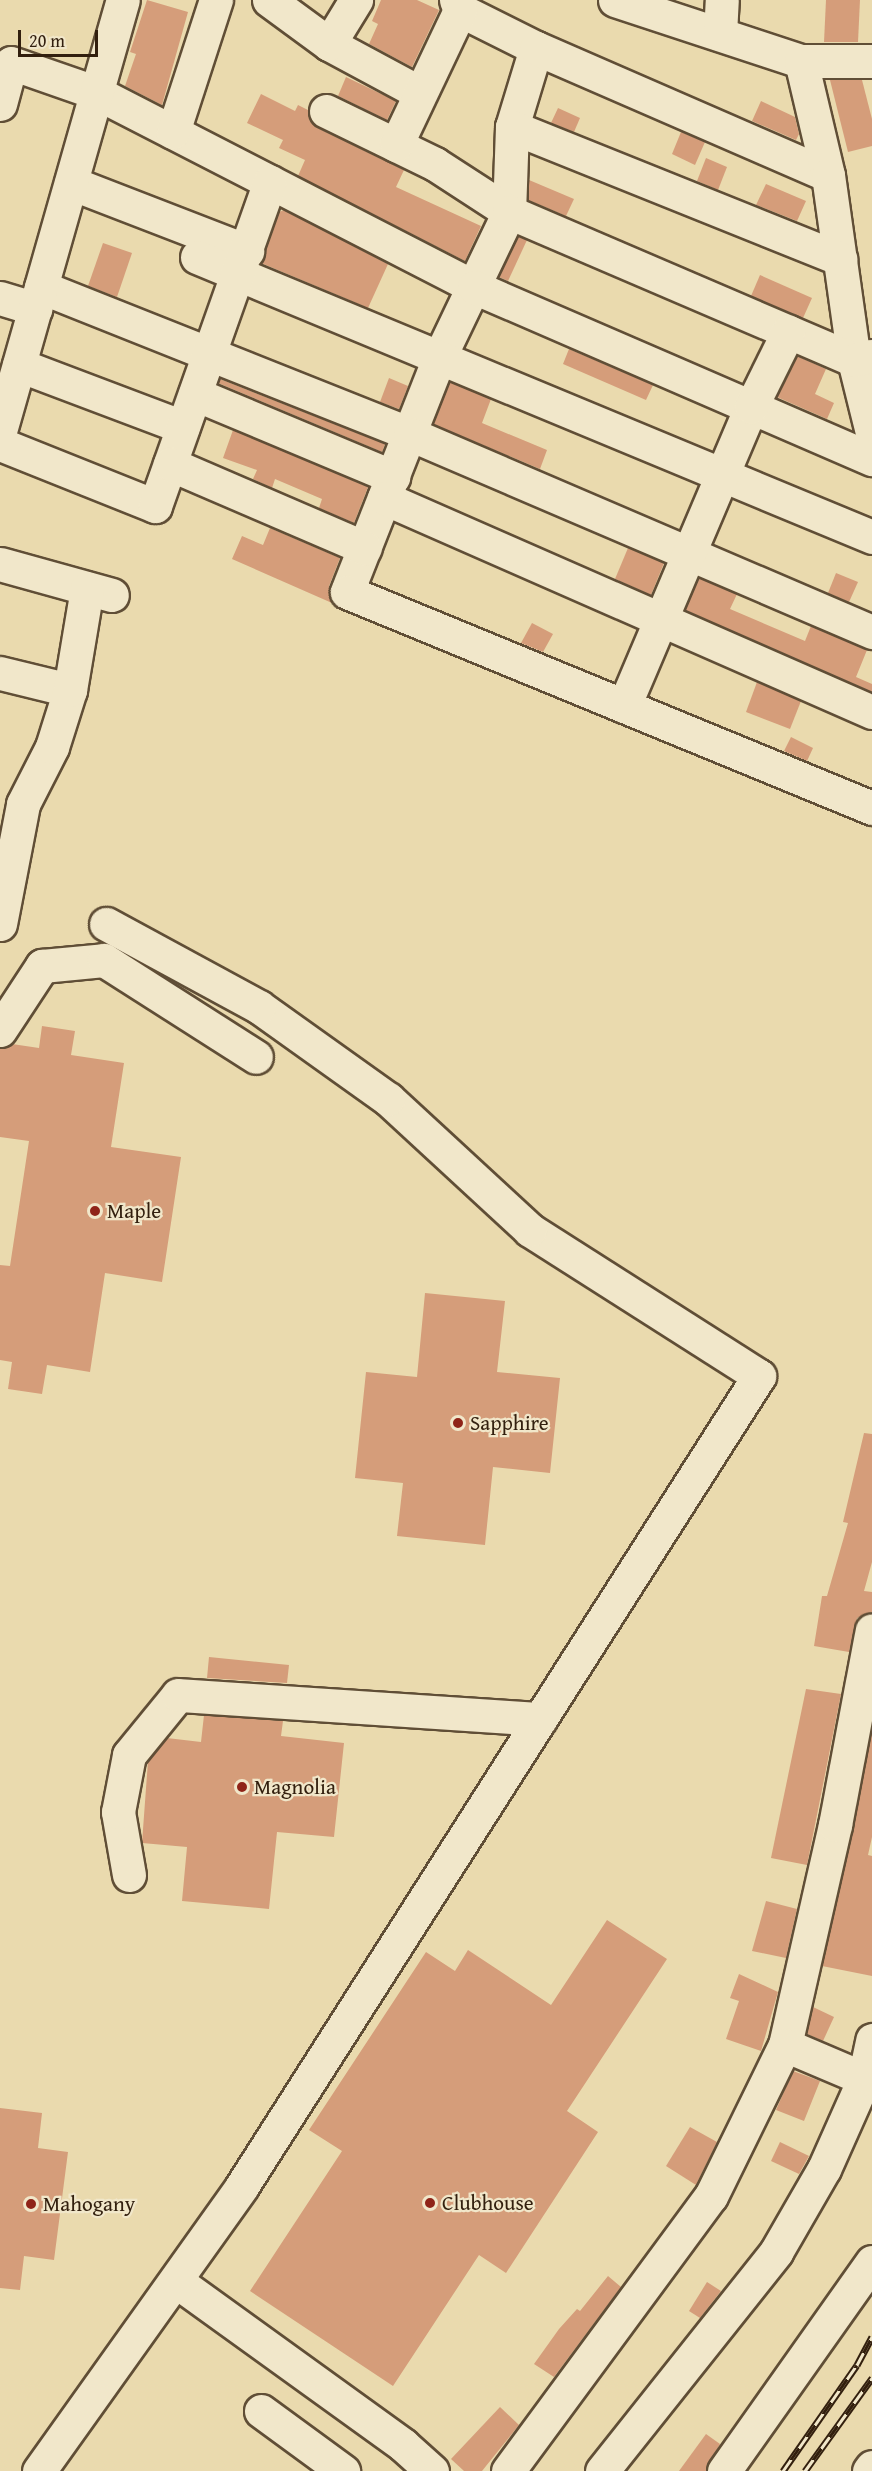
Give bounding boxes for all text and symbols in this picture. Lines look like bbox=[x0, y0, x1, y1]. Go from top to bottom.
scale bar bbox=[21, 18, 100, 56]
text: 20 m bbox=[29, 27, 65, 54]
place label: Maple bbox=[107, 1198, 161, 1224]
marker: Maple bbox=[88, 1204, 102, 1218]
place label: Sapphire bbox=[470, 1410, 549, 1436]
marker: Sapphire bbox=[451, 1416, 465, 1430]
place label: Magnolia bbox=[254, 1774, 336, 1800]
marker: Magnolia bbox=[235, 1780, 249, 1794]
place label: Clubhouse bbox=[442, 2190, 534, 2216]
place label: Mahogany bbox=[43, 2191, 135, 2217]
marker: Clubhouse bbox=[423, 2196, 437, 2210]
marker: Mahogany bbox=[24, 2197, 38, 2211]

